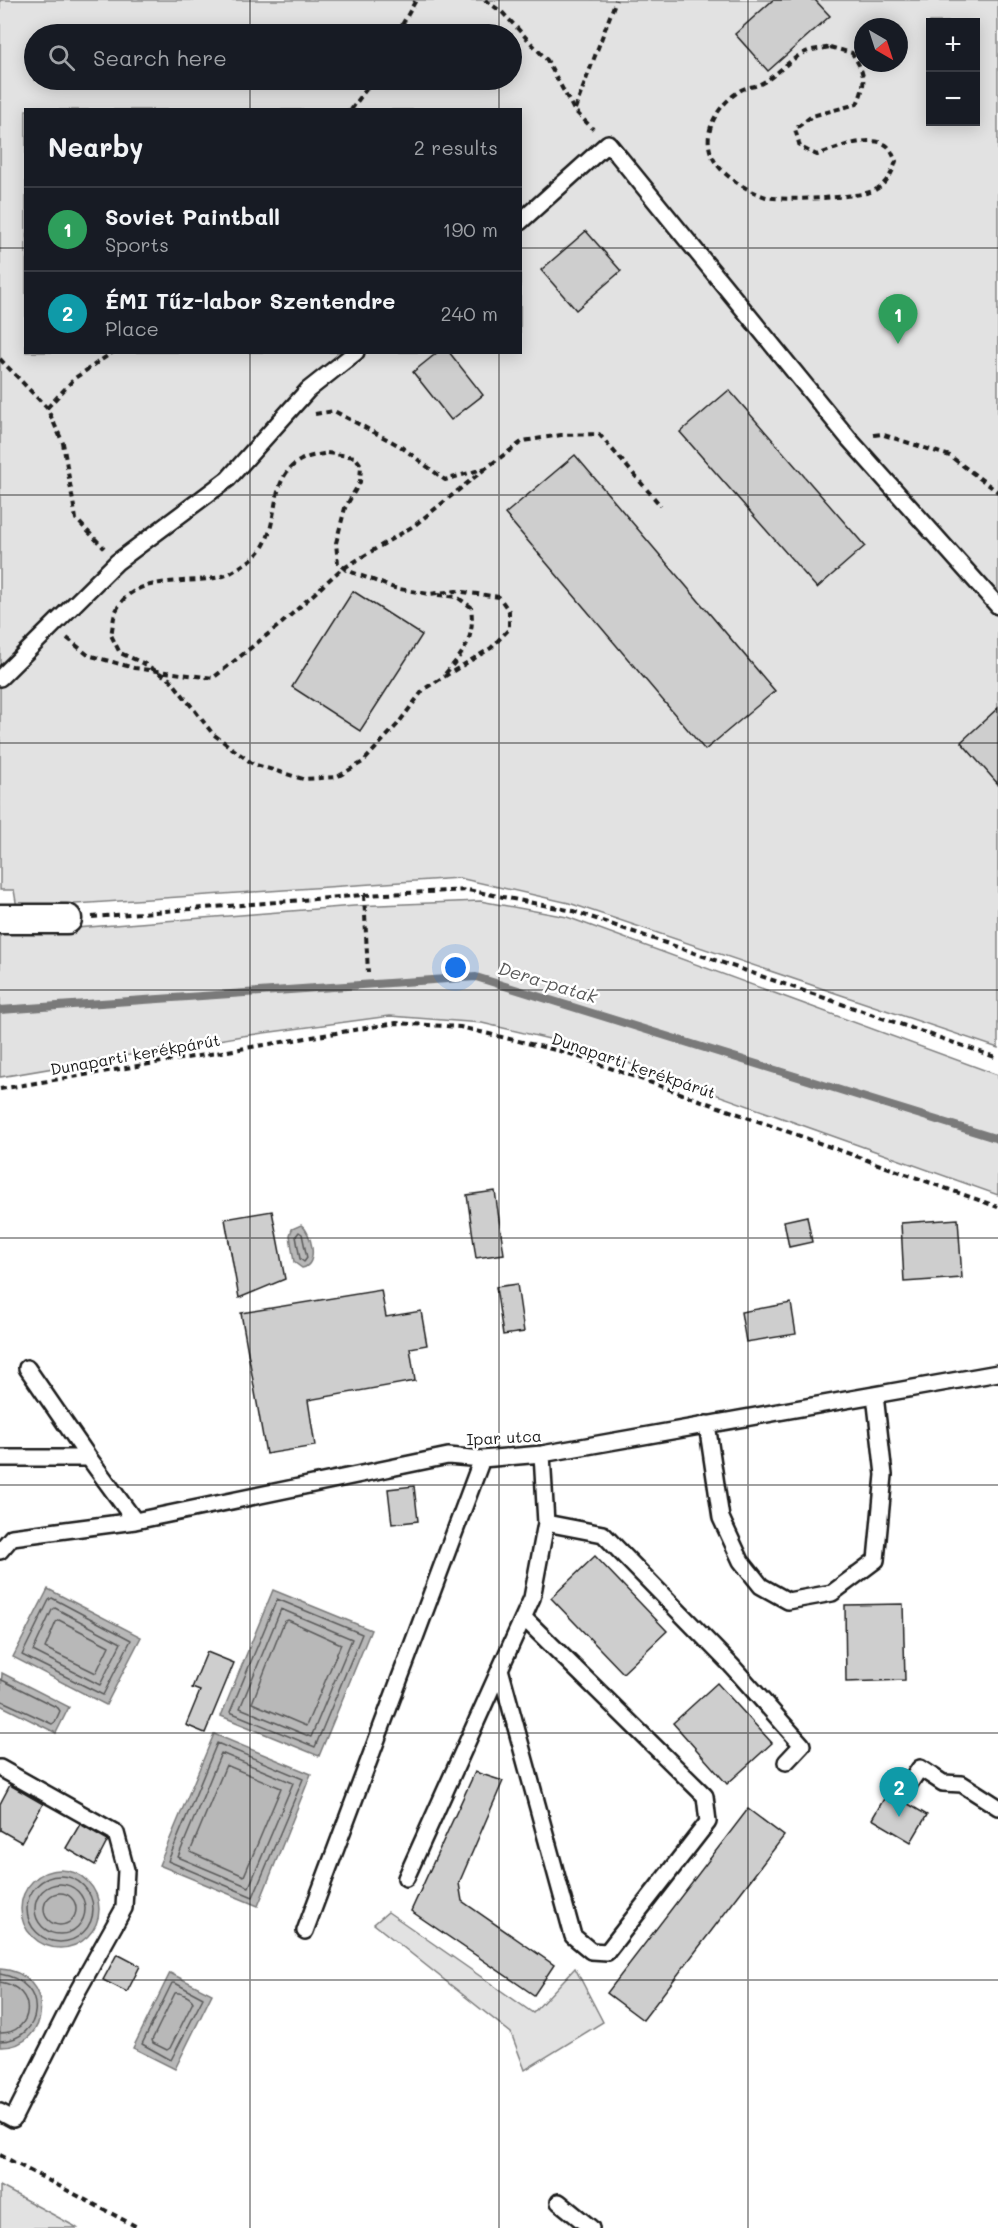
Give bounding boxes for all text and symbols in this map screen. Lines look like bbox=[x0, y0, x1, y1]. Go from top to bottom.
north arrow bbox=[854, 18, 908, 72]
map controls bbox=[926, 18, 980, 126]
button: + bbox=[926, 18, 980, 72]
search box bbox=[24, 24, 522, 90]
icon: search bbox=[45, 41, 78, 74]
text: Search here bbox=[93, 43, 227, 72]
button: − bbox=[926, 72, 980, 126]
text: Nearby bbox=[48, 130, 143, 164]
text: 2 results bbox=[414, 134, 498, 160]
text: Soviet Paintball bbox=[105, 202, 280, 231]
text: 1 bbox=[63, 216, 72, 242]
text: 190 m bbox=[443, 216, 498, 242]
text: Sports bbox=[105, 231, 169, 257]
text: ÉMI Tűz-labor Szentendre bbox=[105, 286, 395, 315]
pin: 1 bbox=[878, 294, 918, 344]
text: 2 bbox=[62, 300, 73, 326]
text: 240 m bbox=[440, 300, 498, 326]
text: Place bbox=[105, 315, 159, 341]
your location bbox=[441, 953, 470, 982]
water label: Dera-patak bbox=[496, 956, 601, 1009]
street label: Dunaparti kerékpárút bbox=[549, 1027, 719, 1103]
street label: Dunaparti kerékpárút bbox=[48, 1029, 222, 1079]
street label: Ipar utca bbox=[466, 1425, 542, 1449]
pin: 2 bbox=[880, 1768, 918, 1817]

